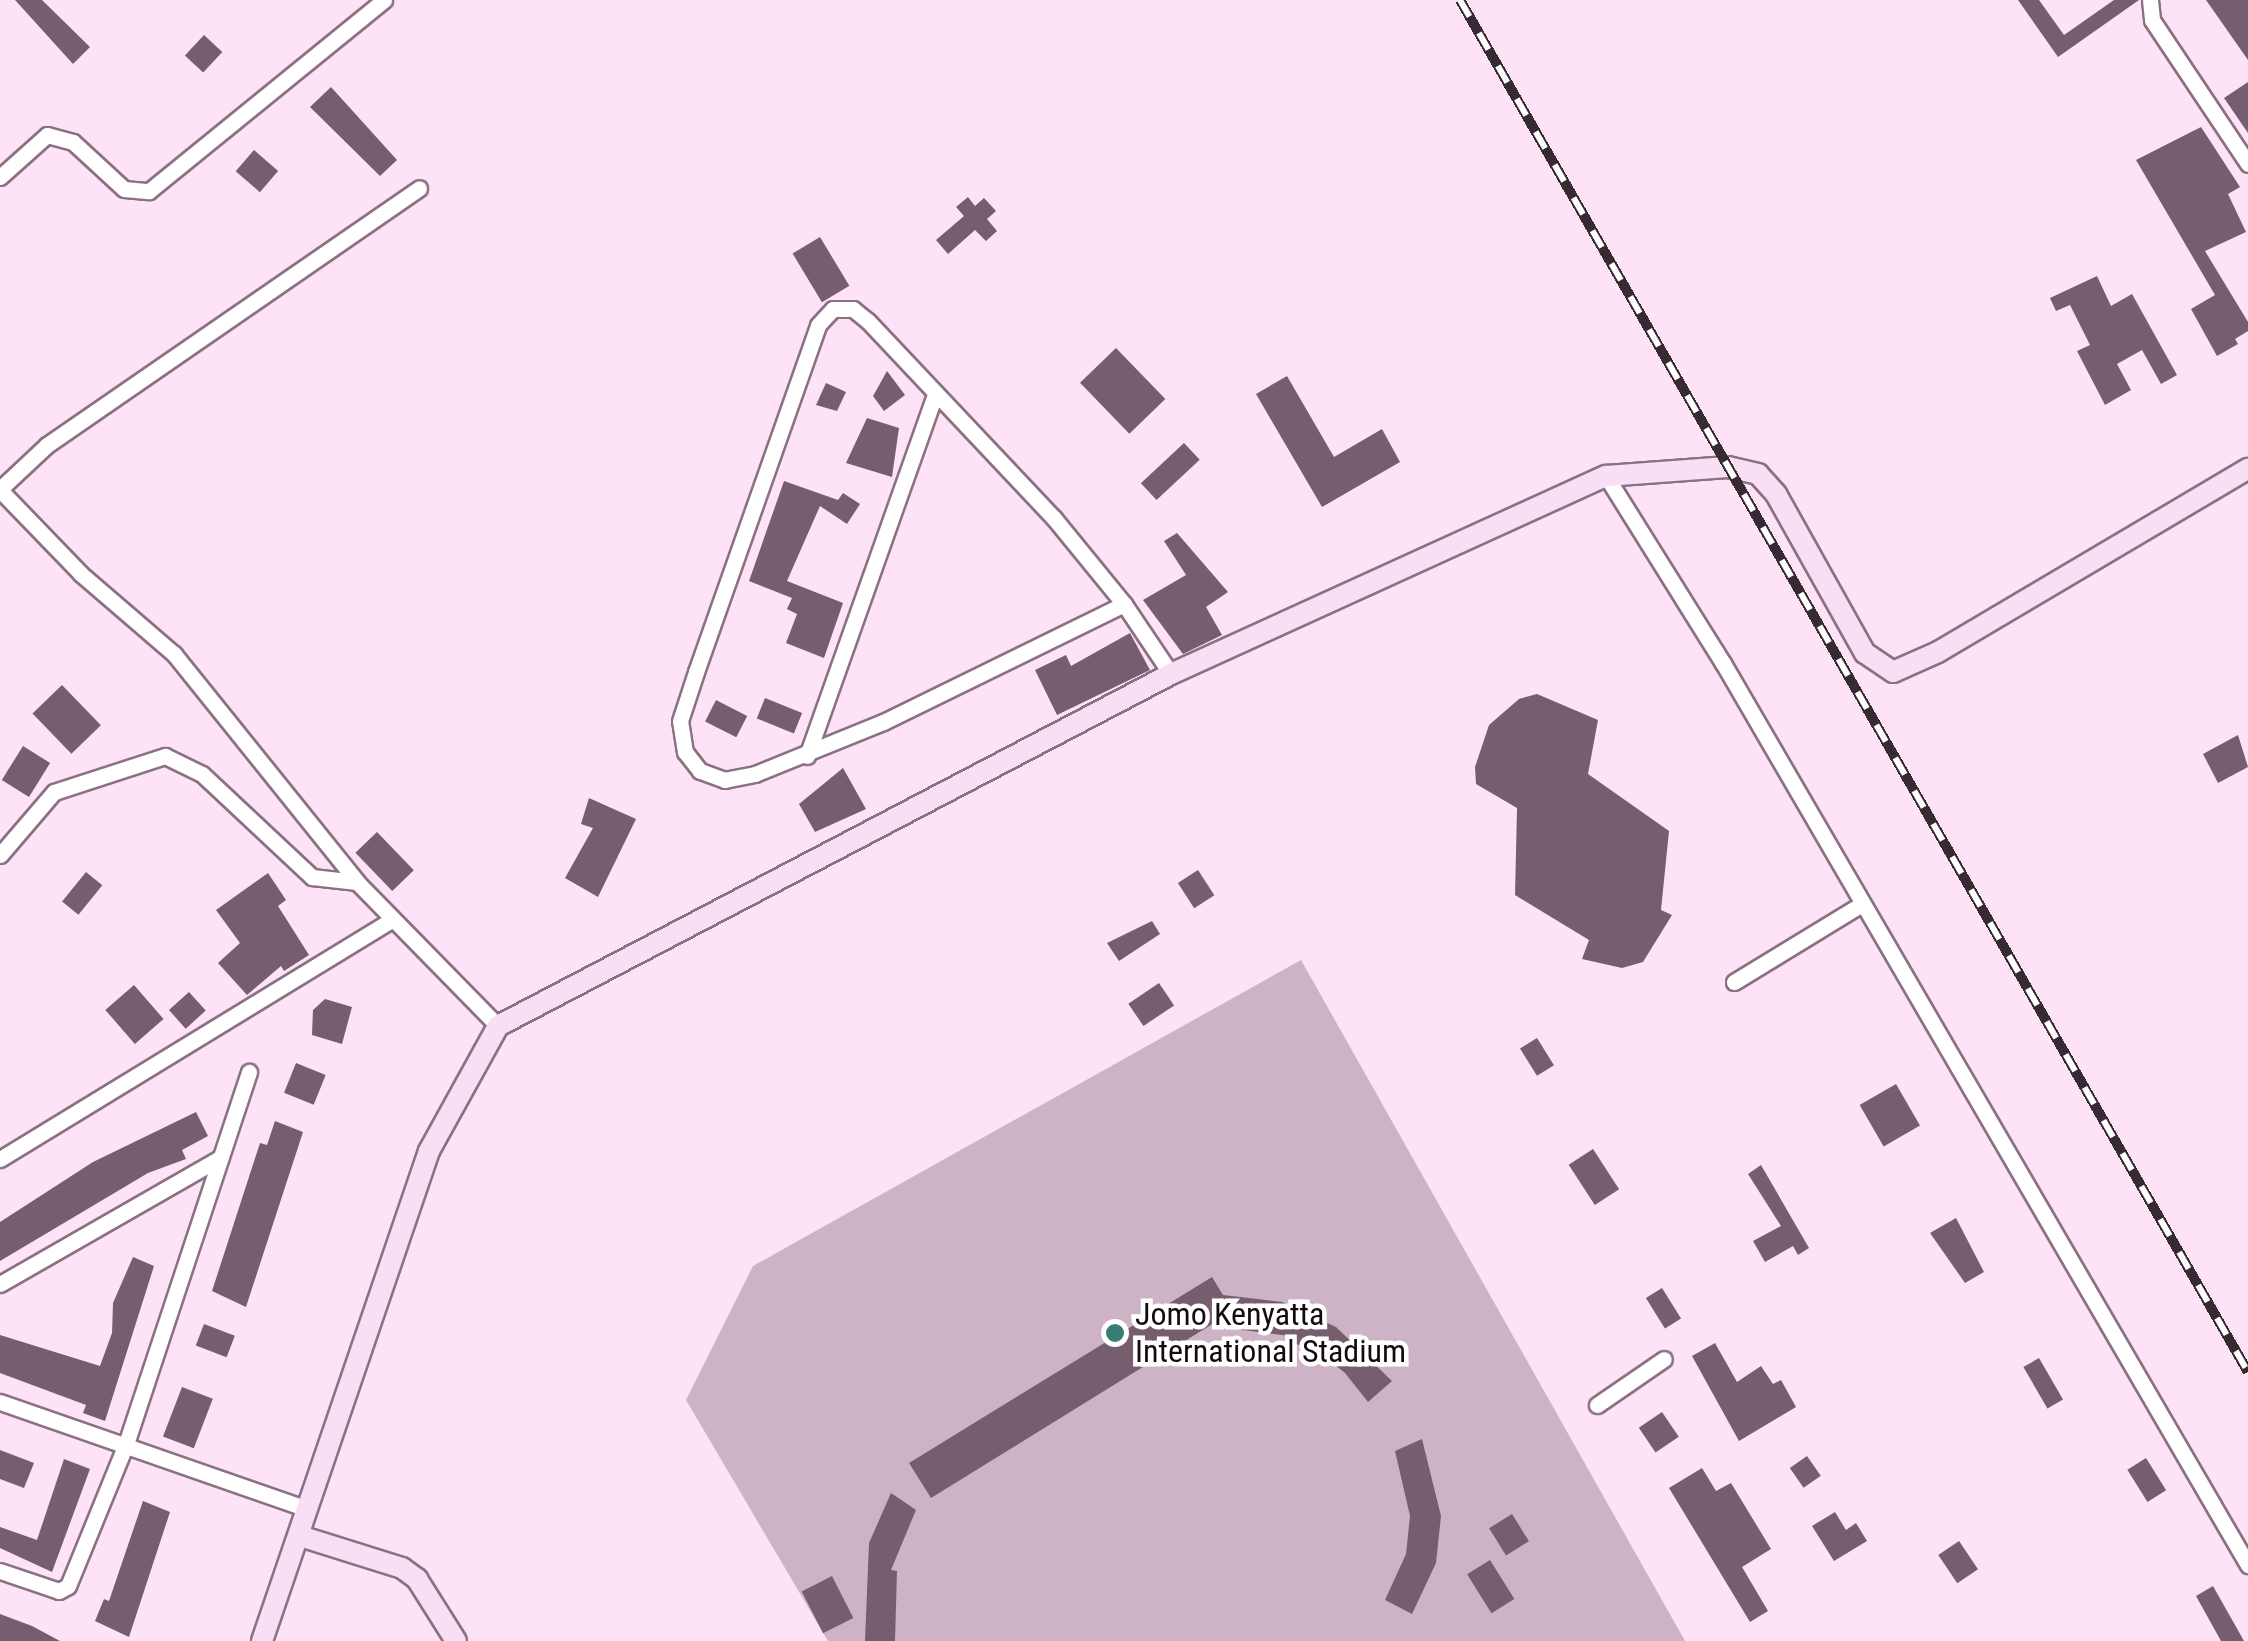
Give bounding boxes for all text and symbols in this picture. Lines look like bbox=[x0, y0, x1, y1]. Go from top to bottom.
place label: Jomo Kenyatta International Stadium bbox=[1135, 1296, 1406, 1371]
marker: Jomo Kenyatta International Stadium bbox=[1104, 1322, 1126, 1344]

